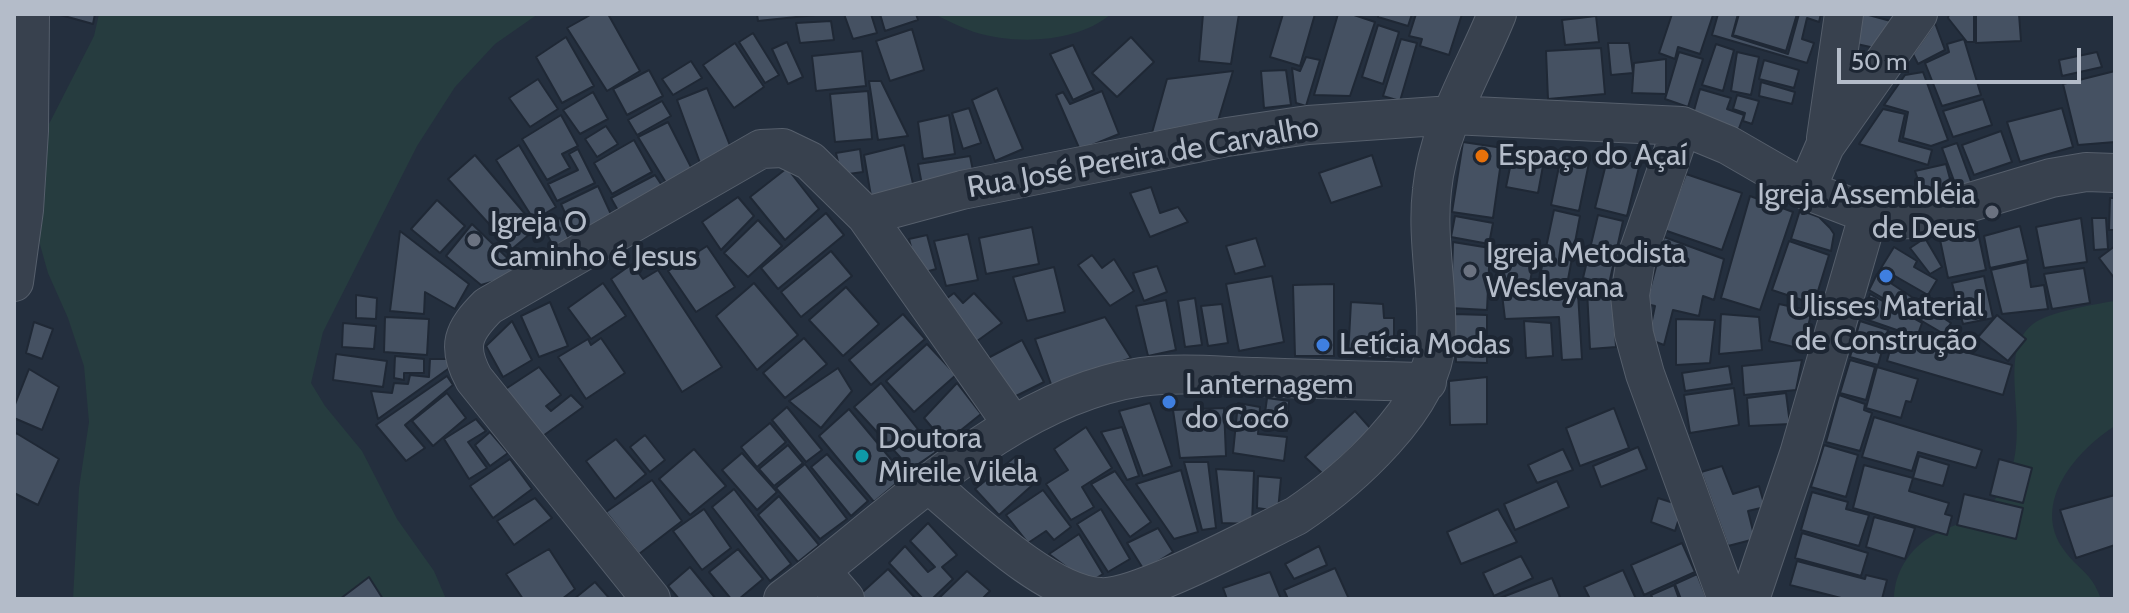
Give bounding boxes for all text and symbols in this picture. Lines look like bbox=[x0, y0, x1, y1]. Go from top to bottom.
scale bar bbox=[1841, 32, 2085, 82]
text: 50 m bbox=[1851, 47, 1907, 76]
street label: Rua José Pereira de Carvalho bbox=[964, 109, 1322, 207]
place label: Espaço do Açaí bbox=[1498, 138, 1687, 174]
marker: Espaço do Açaí bbox=[1473, 147, 1491, 165]
place label: Igreja Assembléia de Deus bbox=[1757, 177, 1976, 248]
marker: Igreja Assembléia de Deus bbox=[1983, 203, 2001, 221]
place label: Igreja O Caminho é Jesus bbox=[490, 205, 697, 276]
marker: Igreja O Caminho é Jesus bbox=[465, 231, 483, 249]
place label: Igreja Metodista Wesleyana bbox=[1486, 236, 1686, 306]
marker: Igreja Metodista Wesleyana bbox=[1461, 262, 1479, 280]
marker: Ulisses Material de Construção bbox=[1877, 267, 1895, 285]
place label: Ulisses Material de Construção bbox=[1788, 289, 1984, 360]
place label: Letícia Modas bbox=[1339, 327, 1511, 363]
marker: Letícia Modas bbox=[1314, 336, 1332, 354]
place label: Lanternagem do Cocó bbox=[1185, 367, 1354, 438]
marker: Lanternagem do Cocó bbox=[1160, 393, 1178, 411]
place label: Doutora Mireile Vilela bbox=[878, 421, 1038, 492]
marker: Doutora Mireile Vilela bbox=[853, 447, 871, 465]

